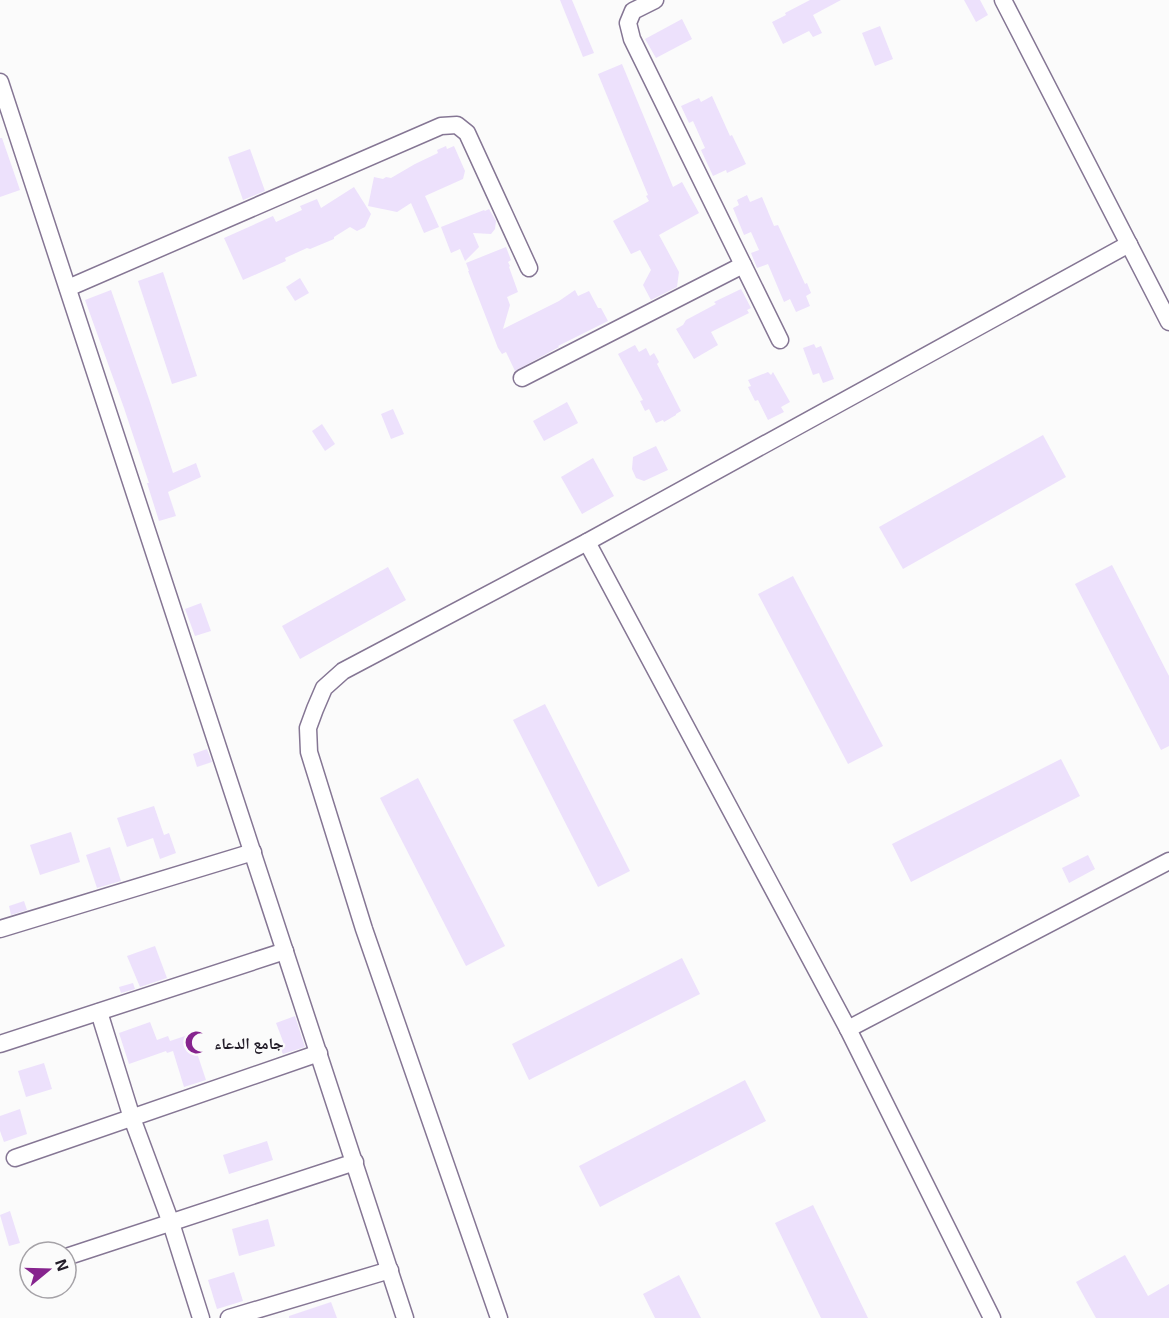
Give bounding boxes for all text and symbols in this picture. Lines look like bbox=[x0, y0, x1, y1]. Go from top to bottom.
mosque icon: جامع الدعاء bbox=[183, 1029, 209, 1055]
place label: جامع الدعاء bbox=[214, 1033, 284, 1054]
north arrow bbox=[18, 1240, 78, 1300]
text: N bbox=[52, 1256, 74, 1274]

